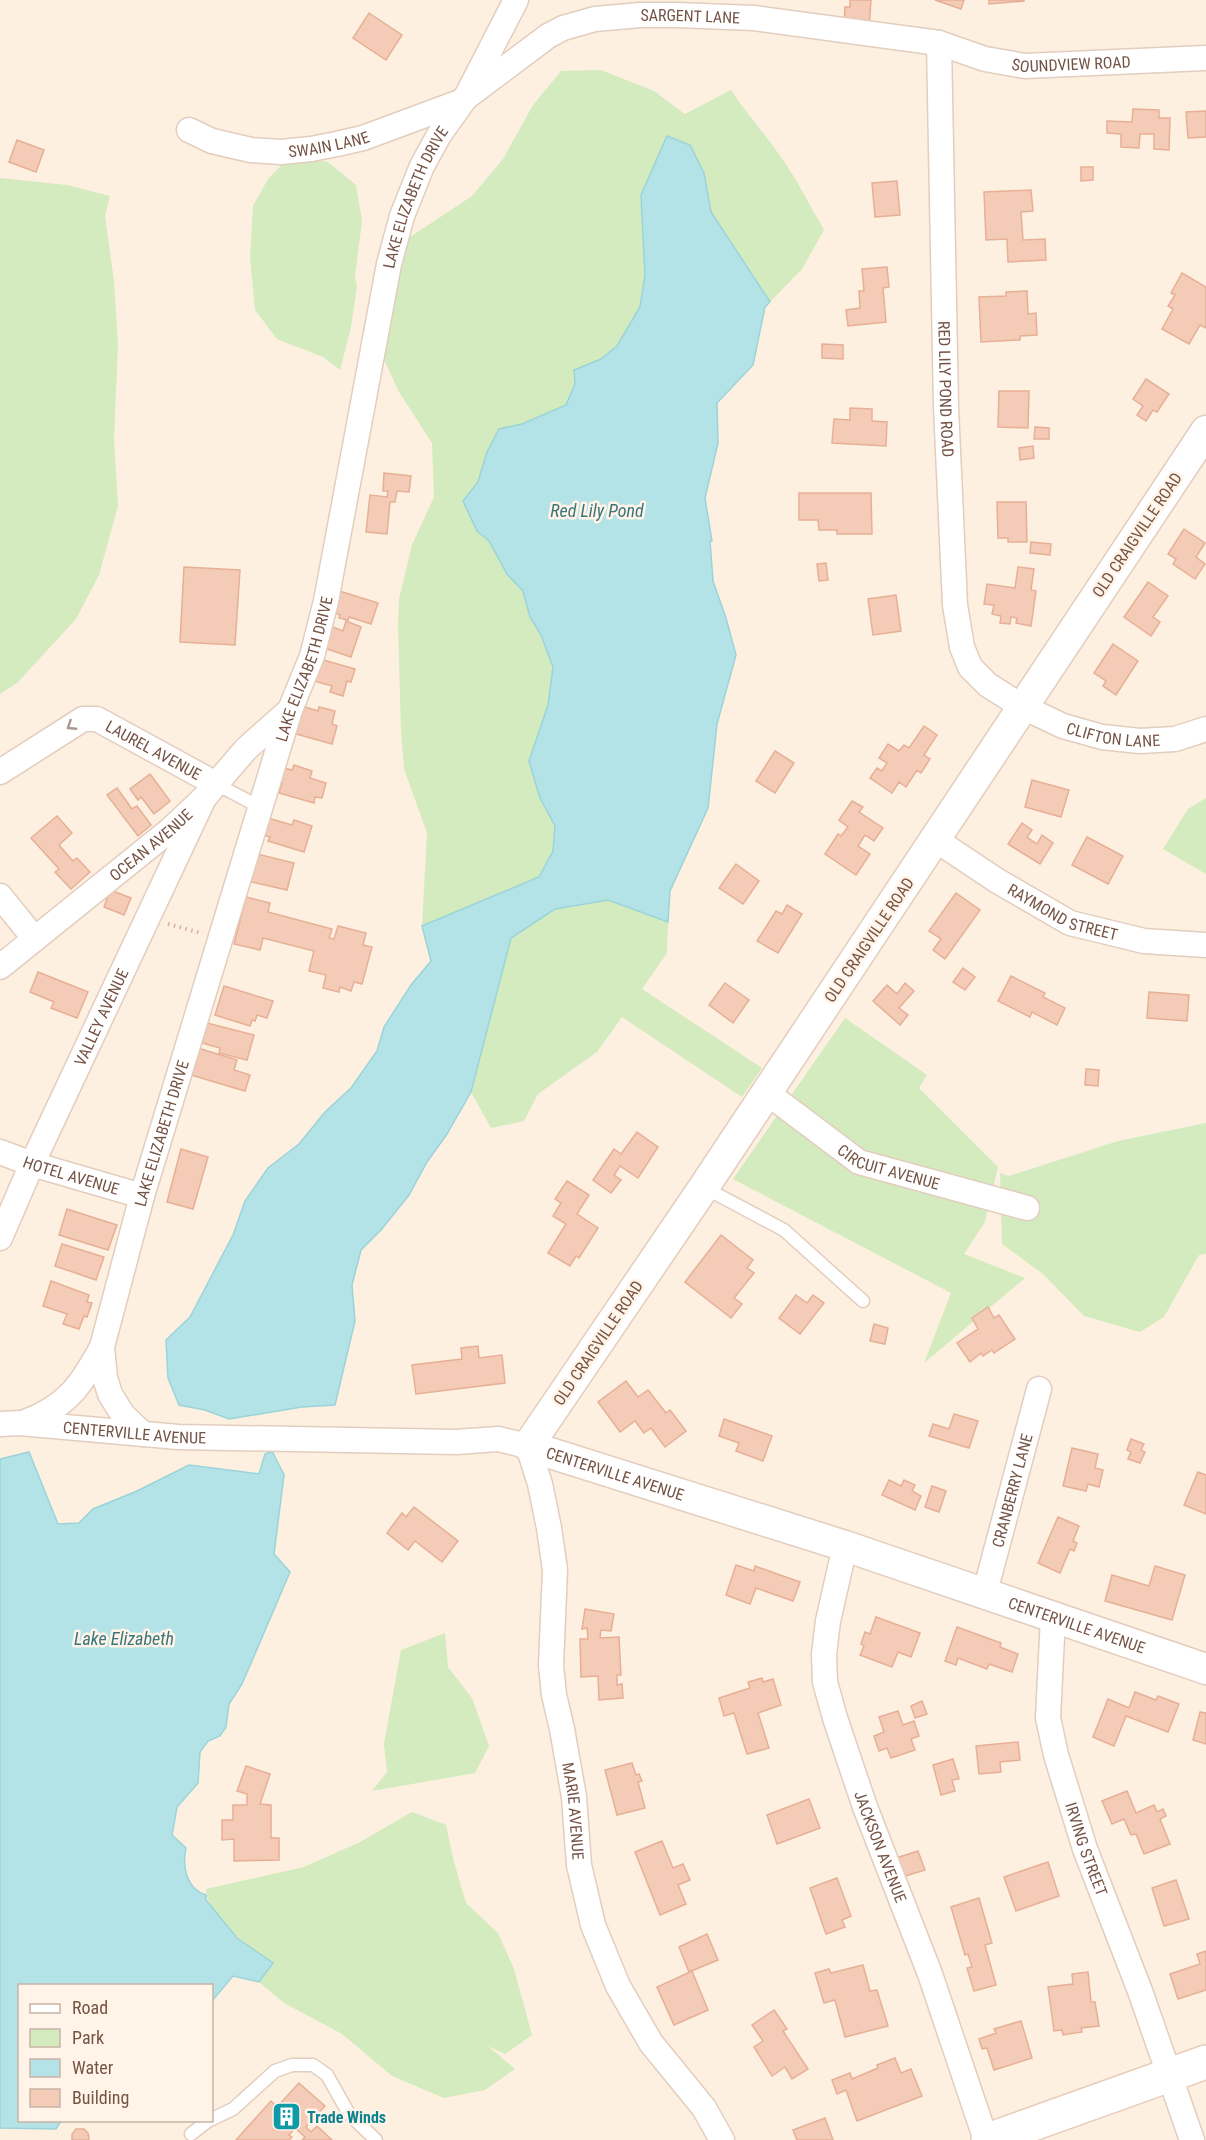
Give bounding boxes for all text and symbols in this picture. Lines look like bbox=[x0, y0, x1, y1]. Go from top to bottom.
street label: SARGENT LANE bbox=[640, 5, 740, 27]
street label: SOUNDVIEW ROAD bbox=[1010, 52, 1131, 76]
street label: LAKE ELIZABETH DRIVE bbox=[379, 122, 452, 270]
street label: SWAIN LANE bbox=[288, 127, 372, 161]
street label: RED LILY POND ROAD bbox=[935, 321, 958, 457]
street label: OLD CRAIGVILLE ROAD bbox=[1088, 469, 1186, 601]
water label: Red Lily Pond bbox=[550, 500, 644, 521]
street label: LAKE ELIZABETH DRIVE bbox=[271, 595, 336, 744]
street label: LAUREL AVENUE bbox=[103, 716, 205, 784]
street label: CLIFTON LANE bbox=[1064, 718, 1161, 751]
one-way arrow bbox=[67, 719, 78, 730]
street label: OCEAN AVENUE bbox=[105, 805, 196, 885]
street label: OLD CRAIGVILLE ROAD bbox=[820, 874, 918, 1006]
street label: RAYMOND STREET bbox=[1004, 879, 1120, 944]
street label: VALLEY AVENUE bbox=[70, 965, 132, 1069]
street label: LAKE ELIZABETH DRIVE bbox=[130, 1058, 192, 1208]
street label: CIRCUIT AVENUE bbox=[834, 1140, 942, 1193]
street label: HOTEL AVENUE bbox=[20, 1152, 122, 1198]
street label: OLD CRAIGVILLE ROAD bbox=[549, 1277, 647, 1409]
street label: CENTERVILLE AVENUE bbox=[62, 1417, 206, 1447]
street label: CRANBERRY LANE bbox=[988, 1432, 1036, 1550]
street label: CENTERVILLE AVENUE bbox=[544, 1443, 686, 1504]
street label: CENTERVILLE AVENUE bbox=[1006, 1593, 1148, 1657]
water label: Lake Elizabeth bbox=[74, 1628, 174, 1649]
street label: MARIE AVENUE bbox=[559, 1761, 588, 1861]
street label: JACKSON AVENUE bbox=[851, 1788, 911, 1905]
street label: IRVING STREET bbox=[1062, 1800, 1112, 1899]
legend bbox=[18, 1984, 213, 2122]
text: Road bbox=[72, 1997, 108, 2018]
text: Park bbox=[72, 2027, 104, 2048]
text: Water bbox=[72, 2057, 114, 2078]
text: Building bbox=[72, 2087, 129, 2108]
building icon: Trade Winds bbox=[270, 2101, 302, 2133]
place label: Trade Winds bbox=[307, 2108, 386, 2127]

